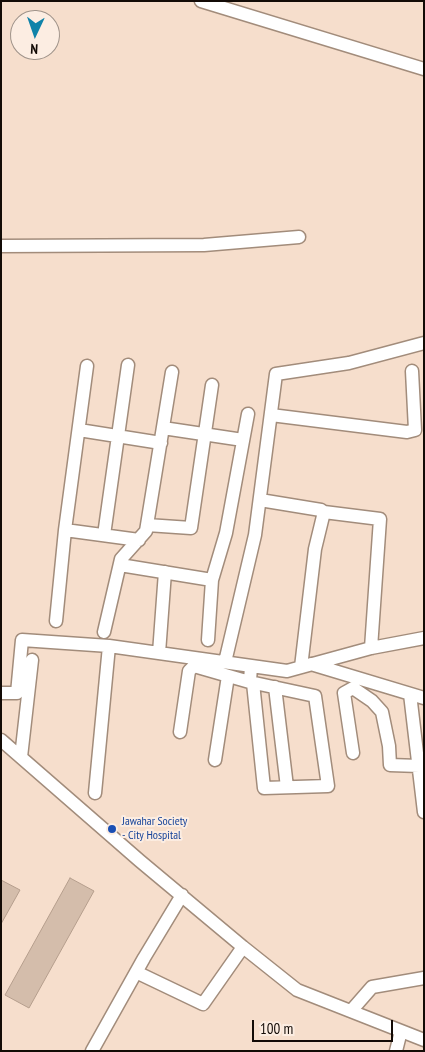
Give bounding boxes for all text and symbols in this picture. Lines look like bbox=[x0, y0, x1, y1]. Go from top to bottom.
north arrow bbox=[10, 10, 60, 60]
text: N bbox=[30, 40, 39, 58]
place label: Jawahar Society - City Hospital bbox=[122, 815, 187, 843]
marker: Jawahar Society - City Hospital bbox=[106, 823, 118, 835]
scale bar bbox=[255, 1010, 396, 1042]
text: 100 m bbox=[260, 1019, 293, 1038]

